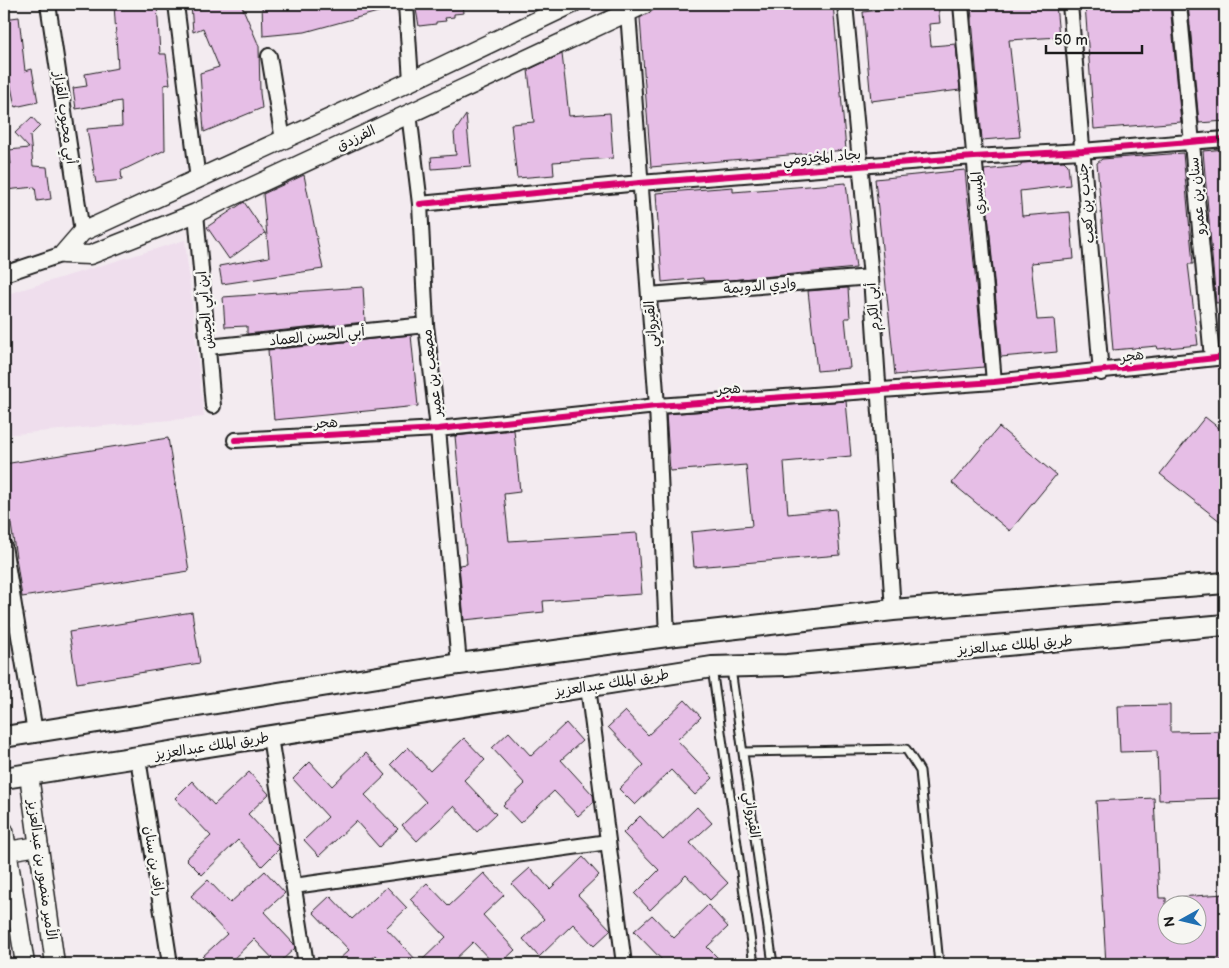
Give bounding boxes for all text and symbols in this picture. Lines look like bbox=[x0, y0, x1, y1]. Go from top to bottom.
scale bar bbox=[1046, 22, 1143, 54]
text: 50 m bbox=[1054, 31, 1088, 50]
street label: أبي محبوب القزاز bbox=[46, 70, 80, 166]
street label: الفرزدق bbox=[334, 122, 378, 154]
street label: بجاد المخزومي bbox=[782, 146, 862, 172]
street label: سنان بن عمرو bbox=[1185, 156, 1209, 237]
street label: جندب بن كعب bbox=[1074, 162, 1098, 244]
street label: الميسري bbox=[968, 170, 990, 215]
street label: ابن أبي الجيش bbox=[193, 270, 221, 350]
street label: وادي الدويمة bbox=[723, 274, 797, 300]
street label: أبي الكرم bbox=[862, 281, 888, 332]
street label: القيرواني bbox=[641, 300, 665, 348]
street label: أبي الحسن العماد bbox=[268, 322, 367, 353]
street label: مصعب بن عمير bbox=[418, 328, 446, 419]
street label: هجر bbox=[1118, 346, 1145, 366]
street label: هجر bbox=[715, 380, 742, 398]
street label: هجر bbox=[313, 414, 338, 432]
street label: طريق الملك عبدالعزيز bbox=[956, 632, 1073, 659]
street label: طريق الملك عبدالعزيز bbox=[553, 666, 670, 701]
street label: طريق الملك عبدالعزيز bbox=[153, 729, 270, 764]
street label: القيرواني bbox=[736, 791, 764, 840]
street label: الأمير منصور بن عبدالعزيز bbox=[24, 798, 61, 941]
street label: رافد بن سنان bbox=[140, 825, 168, 897]
north arrow bbox=[1156, 896, 1206, 946]
text: N bbox=[1160, 915, 1179, 928]

